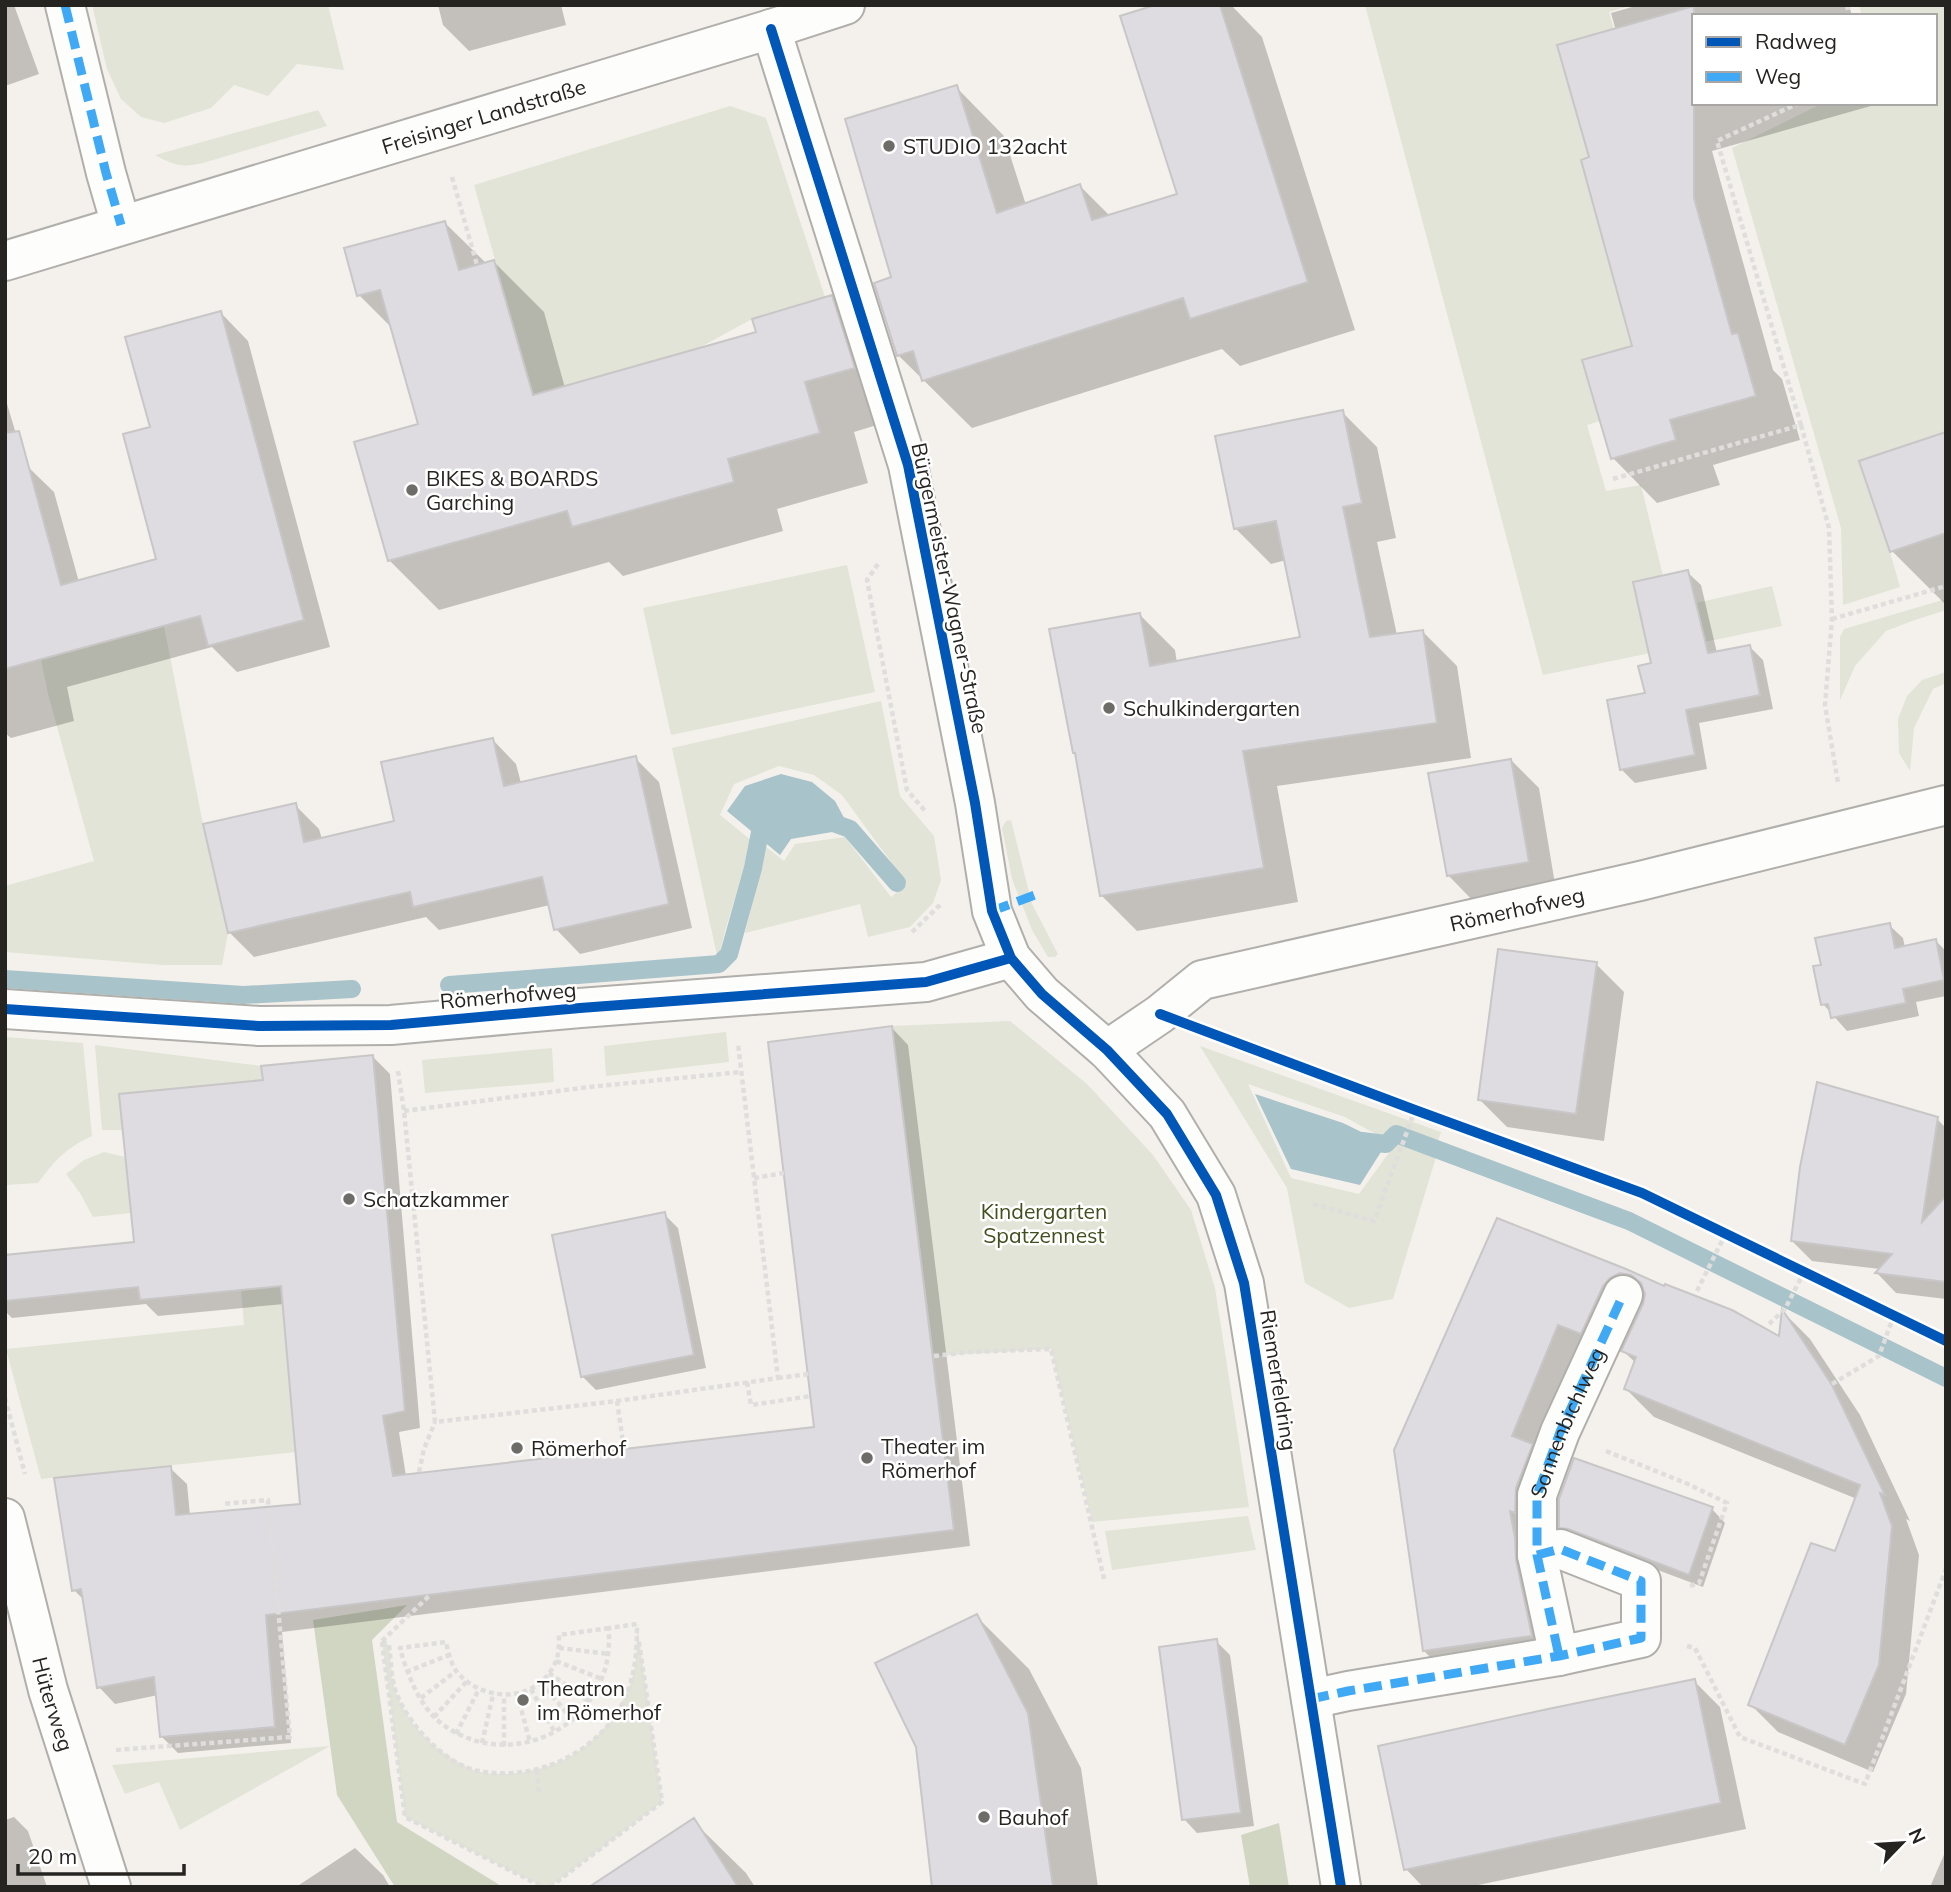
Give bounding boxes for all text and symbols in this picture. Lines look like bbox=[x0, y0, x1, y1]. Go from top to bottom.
legend bbox=[1692, 14, 1937, 105]
text: Radweg bbox=[1755, 28, 1837, 54]
text: Weg bbox=[1755, 63, 1801, 89]
street label: Freisinger Landstraße bbox=[378, 73, 589, 159]
place label: STUDIO 132acht bbox=[903, 133, 1067, 159]
marker: STUDIO 132acht bbox=[881, 138, 897, 154]
street label: Bürgermeister-Wagner-Straße bbox=[906, 440, 994, 736]
place label: BIKES & BOARDS Garching bbox=[426, 465, 598, 515]
marker: BIKES & BOARDS Garching bbox=[404, 482, 420, 498]
place label: Schulkindergarten bbox=[1123, 695, 1300, 721]
marker: Schulkindergarten bbox=[1101, 700, 1117, 716]
street label: Römerhofweg bbox=[1447, 881, 1587, 937]
street label: Römerhofweg bbox=[439, 976, 577, 1014]
place label: Schatzkammer bbox=[363, 1186, 509, 1212]
marker: Schatzkammer bbox=[341, 1191, 357, 1207]
park label: Kindergarten Spatzennest bbox=[981, 1198, 1107, 1248]
street label: Riemerfeldring bbox=[1255, 1308, 1303, 1452]
street label: Sonnenbichlweg bbox=[1524, 1343, 1610, 1501]
place label: Theater im Römerhof bbox=[881, 1433, 985, 1483]
place label: Römerhof bbox=[531, 1435, 627, 1461]
marker: Römerhof bbox=[509, 1440, 525, 1456]
marker: Theater im Römerhof bbox=[859, 1450, 875, 1466]
street label: Hüterweg bbox=[27, 1654, 80, 1754]
place label: Theatron im Römerhof bbox=[537, 1675, 662, 1725]
marker: Theatron im Römerhof bbox=[515, 1692, 531, 1708]
place label: Bauhof bbox=[998, 1804, 1069, 1830]
north arrow bbox=[1867, 1808, 1937, 1878]
marker: Bauhof bbox=[976, 1809, 992, 1825]
text: N bbox=[1903, 1824, 1931, 1847]
scale bar bbox=[18, 1832, 184, 1876]
text: 20 m bbox=[28, 1843, 77, 1869]

